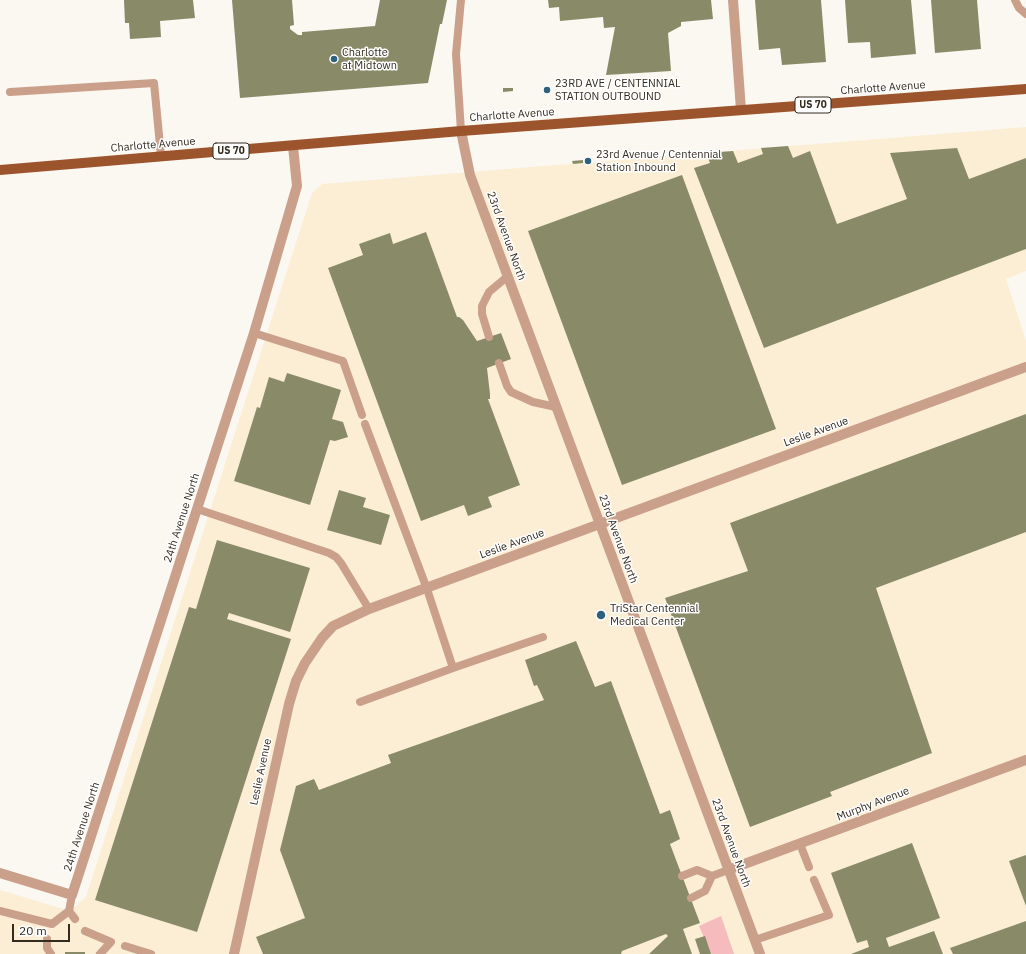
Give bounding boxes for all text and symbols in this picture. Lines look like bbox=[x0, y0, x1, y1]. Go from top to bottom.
place label: Charlotte at Midtown bbox=[342, 46, 397, 72]
marker: Charlotte at Midtown bbox=[329, 54, 339, 64]
place label: 23RD AVE / CENTENNIAL STATION OUTBOUND bbox=[555, 77, 681, 103]
street label: Charlotte Avenue bbox=[840, 78, 926, 98]
marker: 23RD AVE / CENTENNIAL STATION OUTBOUND bbox=[542, 85, 552, 95]
road number: US 70 bbox=[795, 97, 831, 113]
street label: Charlotte Avenue bbox=[469, 105, 555, 125]
street label: Charlotte Avenue bbox=[110, 135, 196, 155]
road number: US 70 bbox=[213, 143, 249, 159]
place label: 23rd Avenue / Centennial Station Inbound bbox=[596, 148, 721, 174]
marker: 23rd Avenue / Centennial Station Inbound bbox=[583, 156, 593, 166]
street label: 23rd Avenue North bbox=[484, 190, 528, 282]
street label: Leslie Avenue bbox=[782, 414, 850, 450]
street label: 24th Avenue North bbox=[161, 472, 203, 564]
street label: 23rd Avenue North bbox=[596, 493, 640, 585]
street label: Leslie Avenue bbox=[478, 526, 546, 562]
place label: TriStar Centennial Medical Center bbox=[610, 602, 698, 628]
marker: TriStar Centennial Medical Center bbox=[595, 609, 607, 621]
street label: Leslie Avenue bbox=[247, 737, 275, 807]
street label: 24th Avenue North bbox=[61, 781, 103, 873]
street label: Murphy Avenue bbox=[835, 784, 911, 824]
street label: 23rd Avenue North bbox=[709, 797, 753, 889]
scale bar bbox=[14, 916, 72, 942]
text: 20 m bbox=[19, 923, 47, 938]

